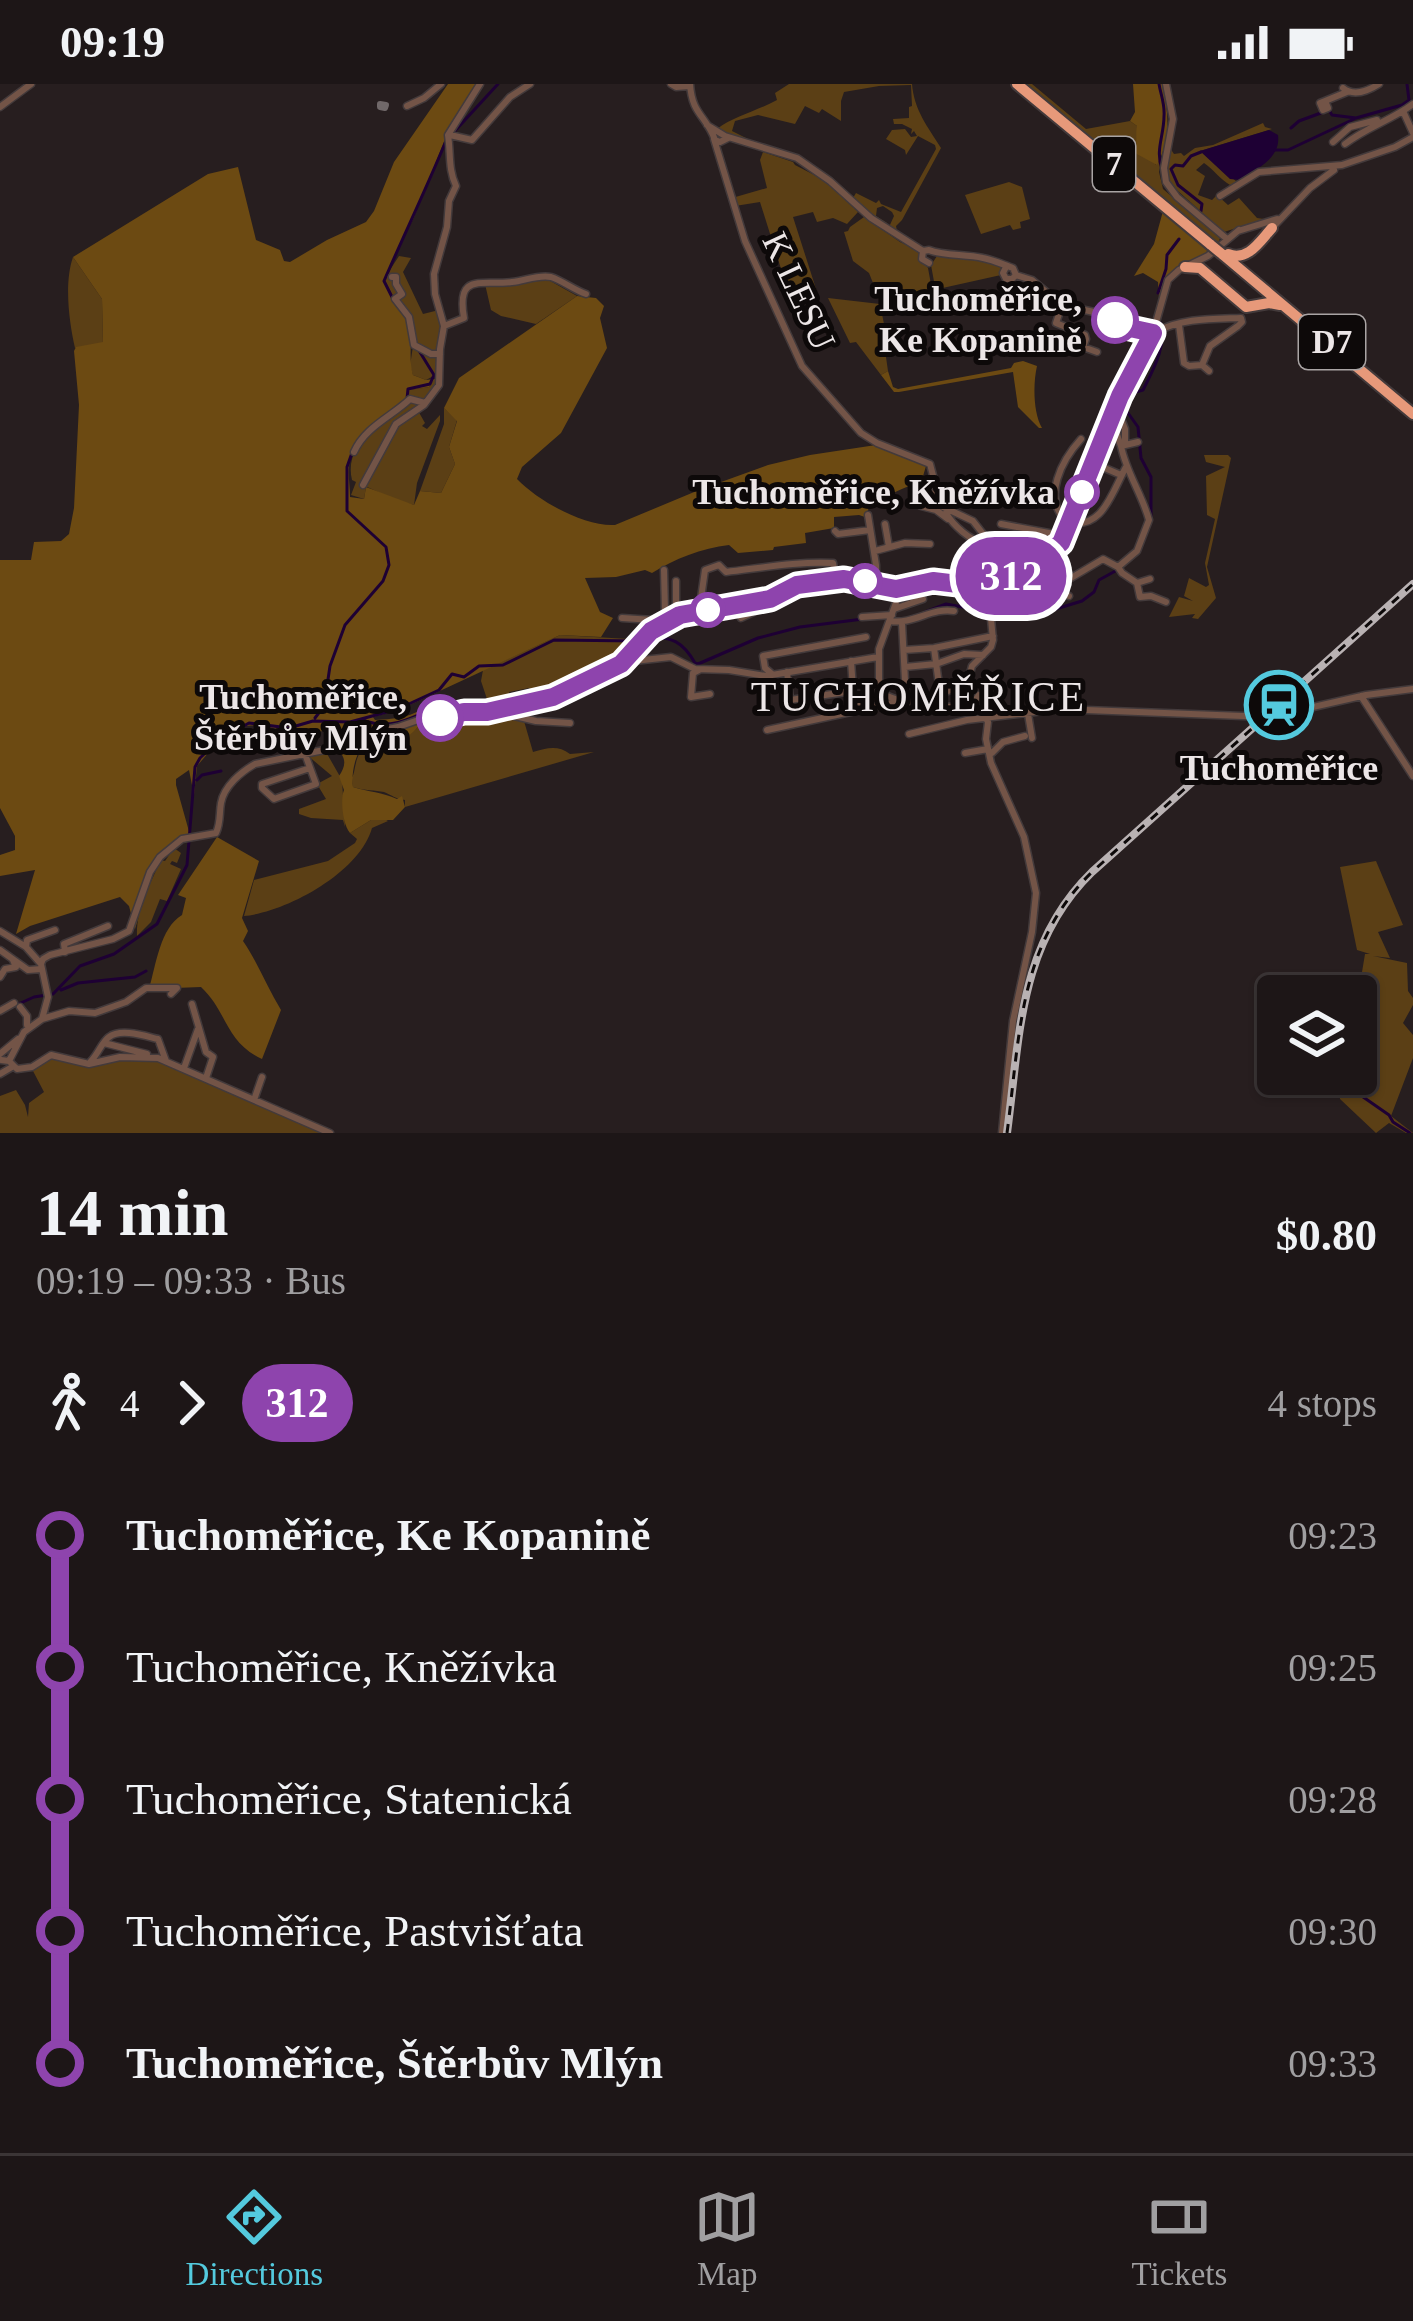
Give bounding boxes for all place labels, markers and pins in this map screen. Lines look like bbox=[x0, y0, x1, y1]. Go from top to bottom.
place label: Tuchoměřice, Ke Kopanině bbox=[874, 279, 1082, 360]
marker: Tuchoměřice, Ke Kopanině bbox=[1093, 298, 1137, 342]
place label: Tuchoměřice, Kněžívka bbox=[692, 472, 1055, 512]
marker: Tuchoměřice, Kněžívka bbox=[1066, 476, 1098, 508]
unlabelled marker bbox=[849, 565, 881, 597]
unlabelled marker bbox=[692, 594, 724, 626]
station icon: Tuchoměřice bbox=[1244, 670, 1314, 740]
place label: Tuchoměřice, Štěrbův Mlýn bbox=[194, 677, 407, 758]
marker: Tuchoměřice, Štěrbův Mlýn bbox=[418, 696, 462, 740]
place label: Tuchoměřice bbox=[1180, 748, 1378, 788]

